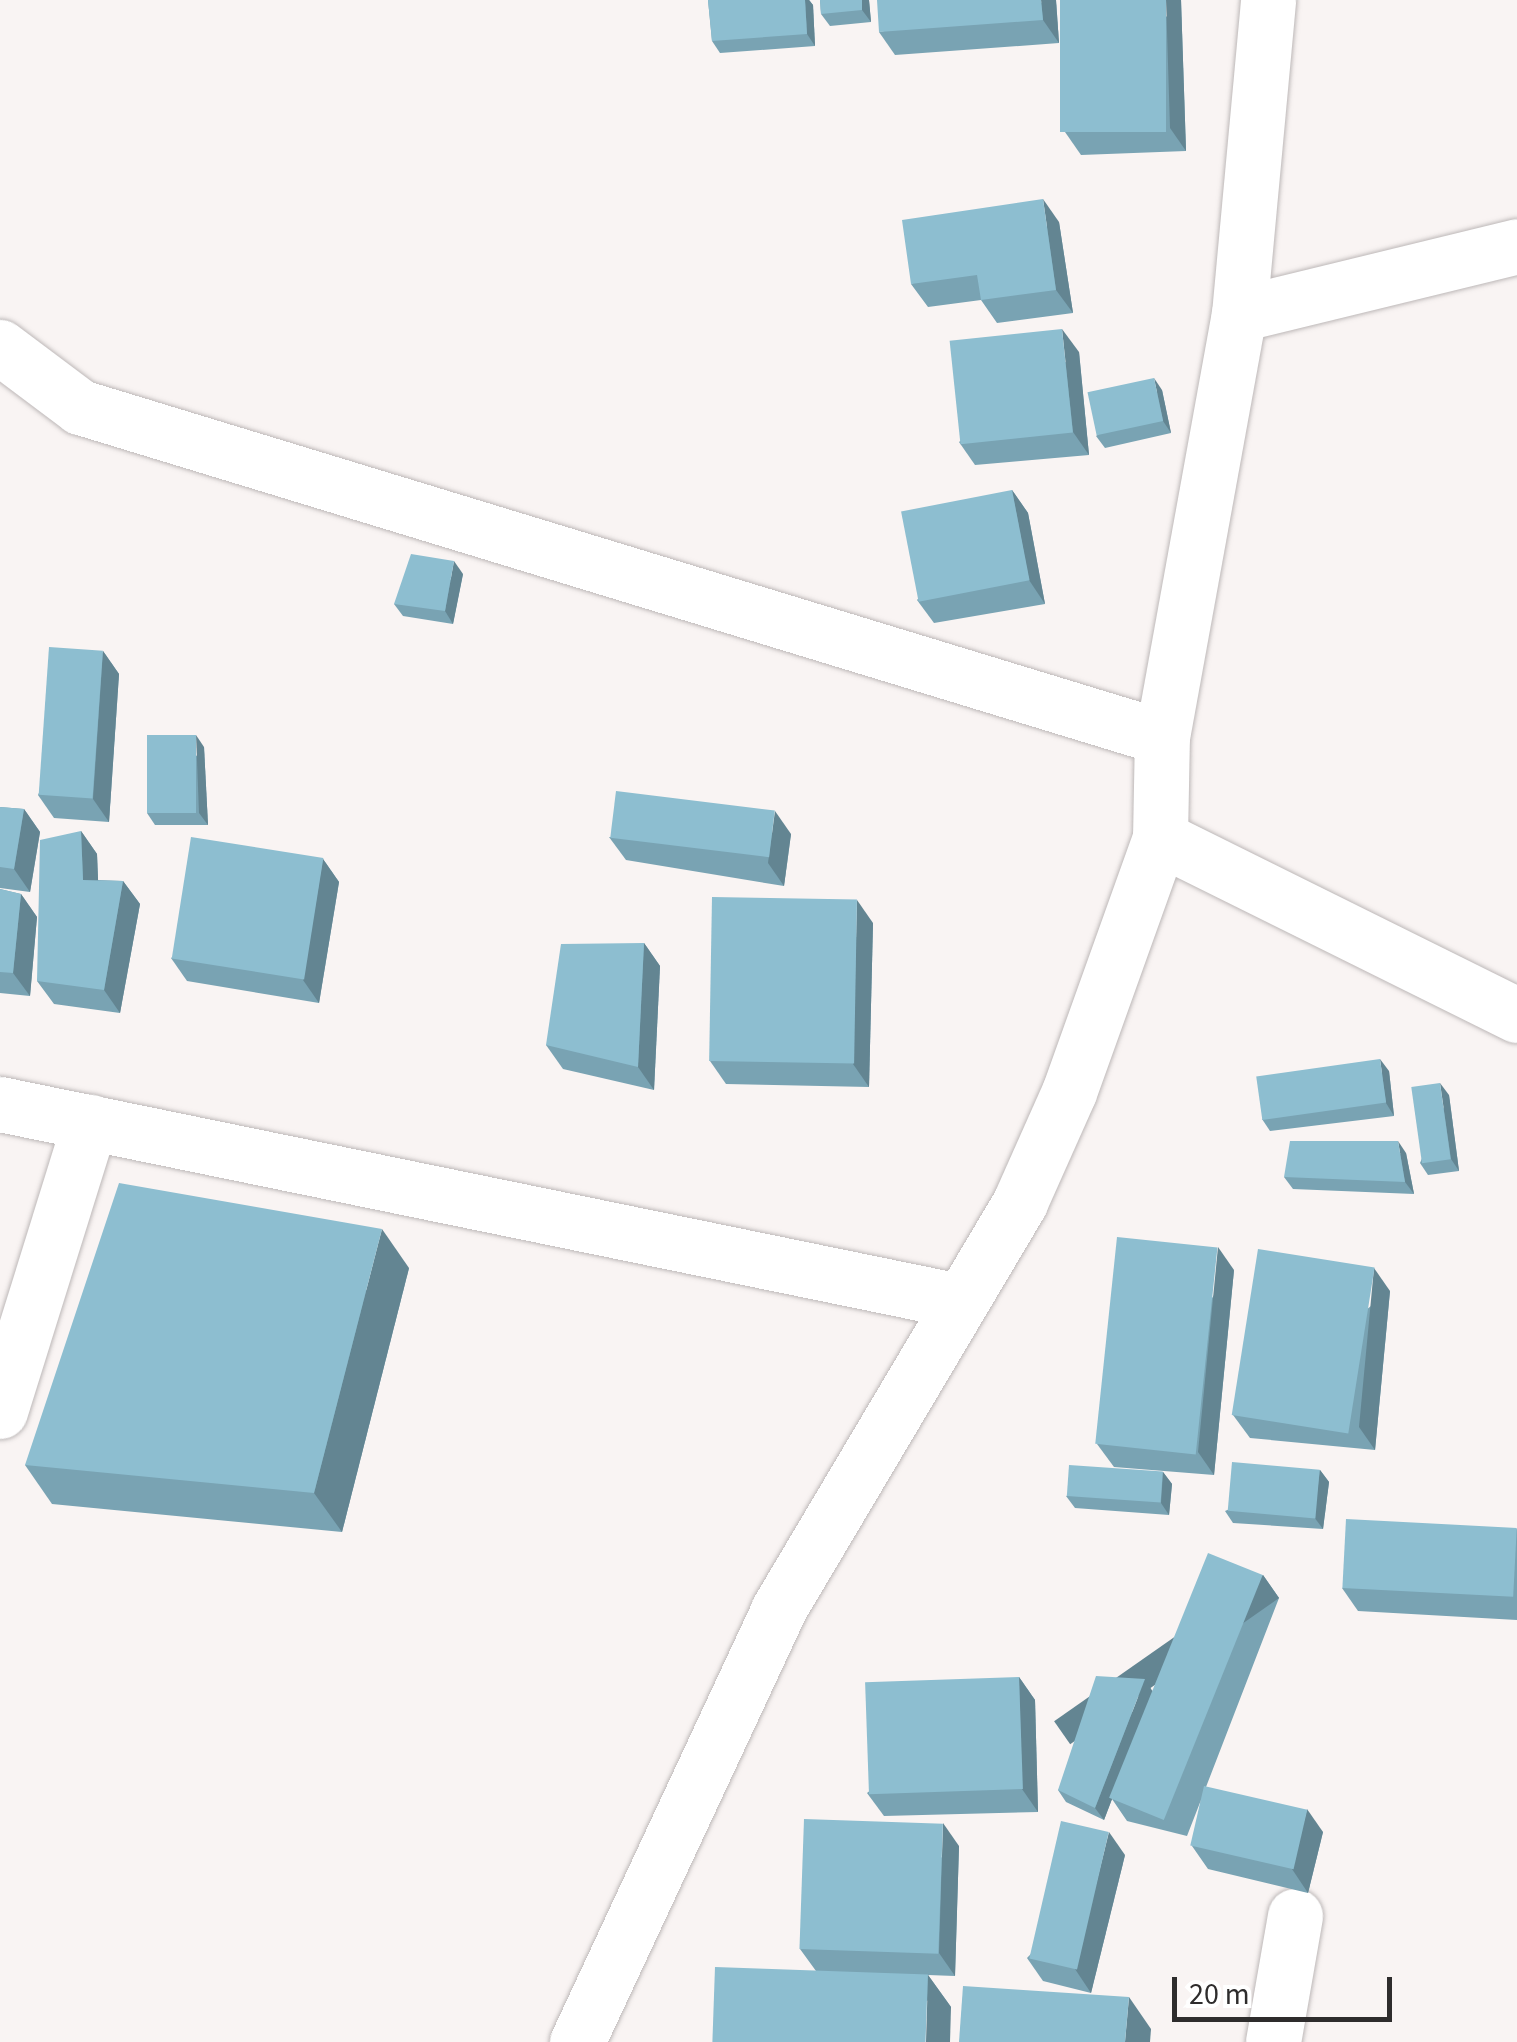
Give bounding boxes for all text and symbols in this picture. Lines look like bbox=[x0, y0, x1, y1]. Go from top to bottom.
scale bar bbox=[1177, 1957, 1397, 2019]
text: 20 m bbox=[1189, 1973, 1250, 2016]

